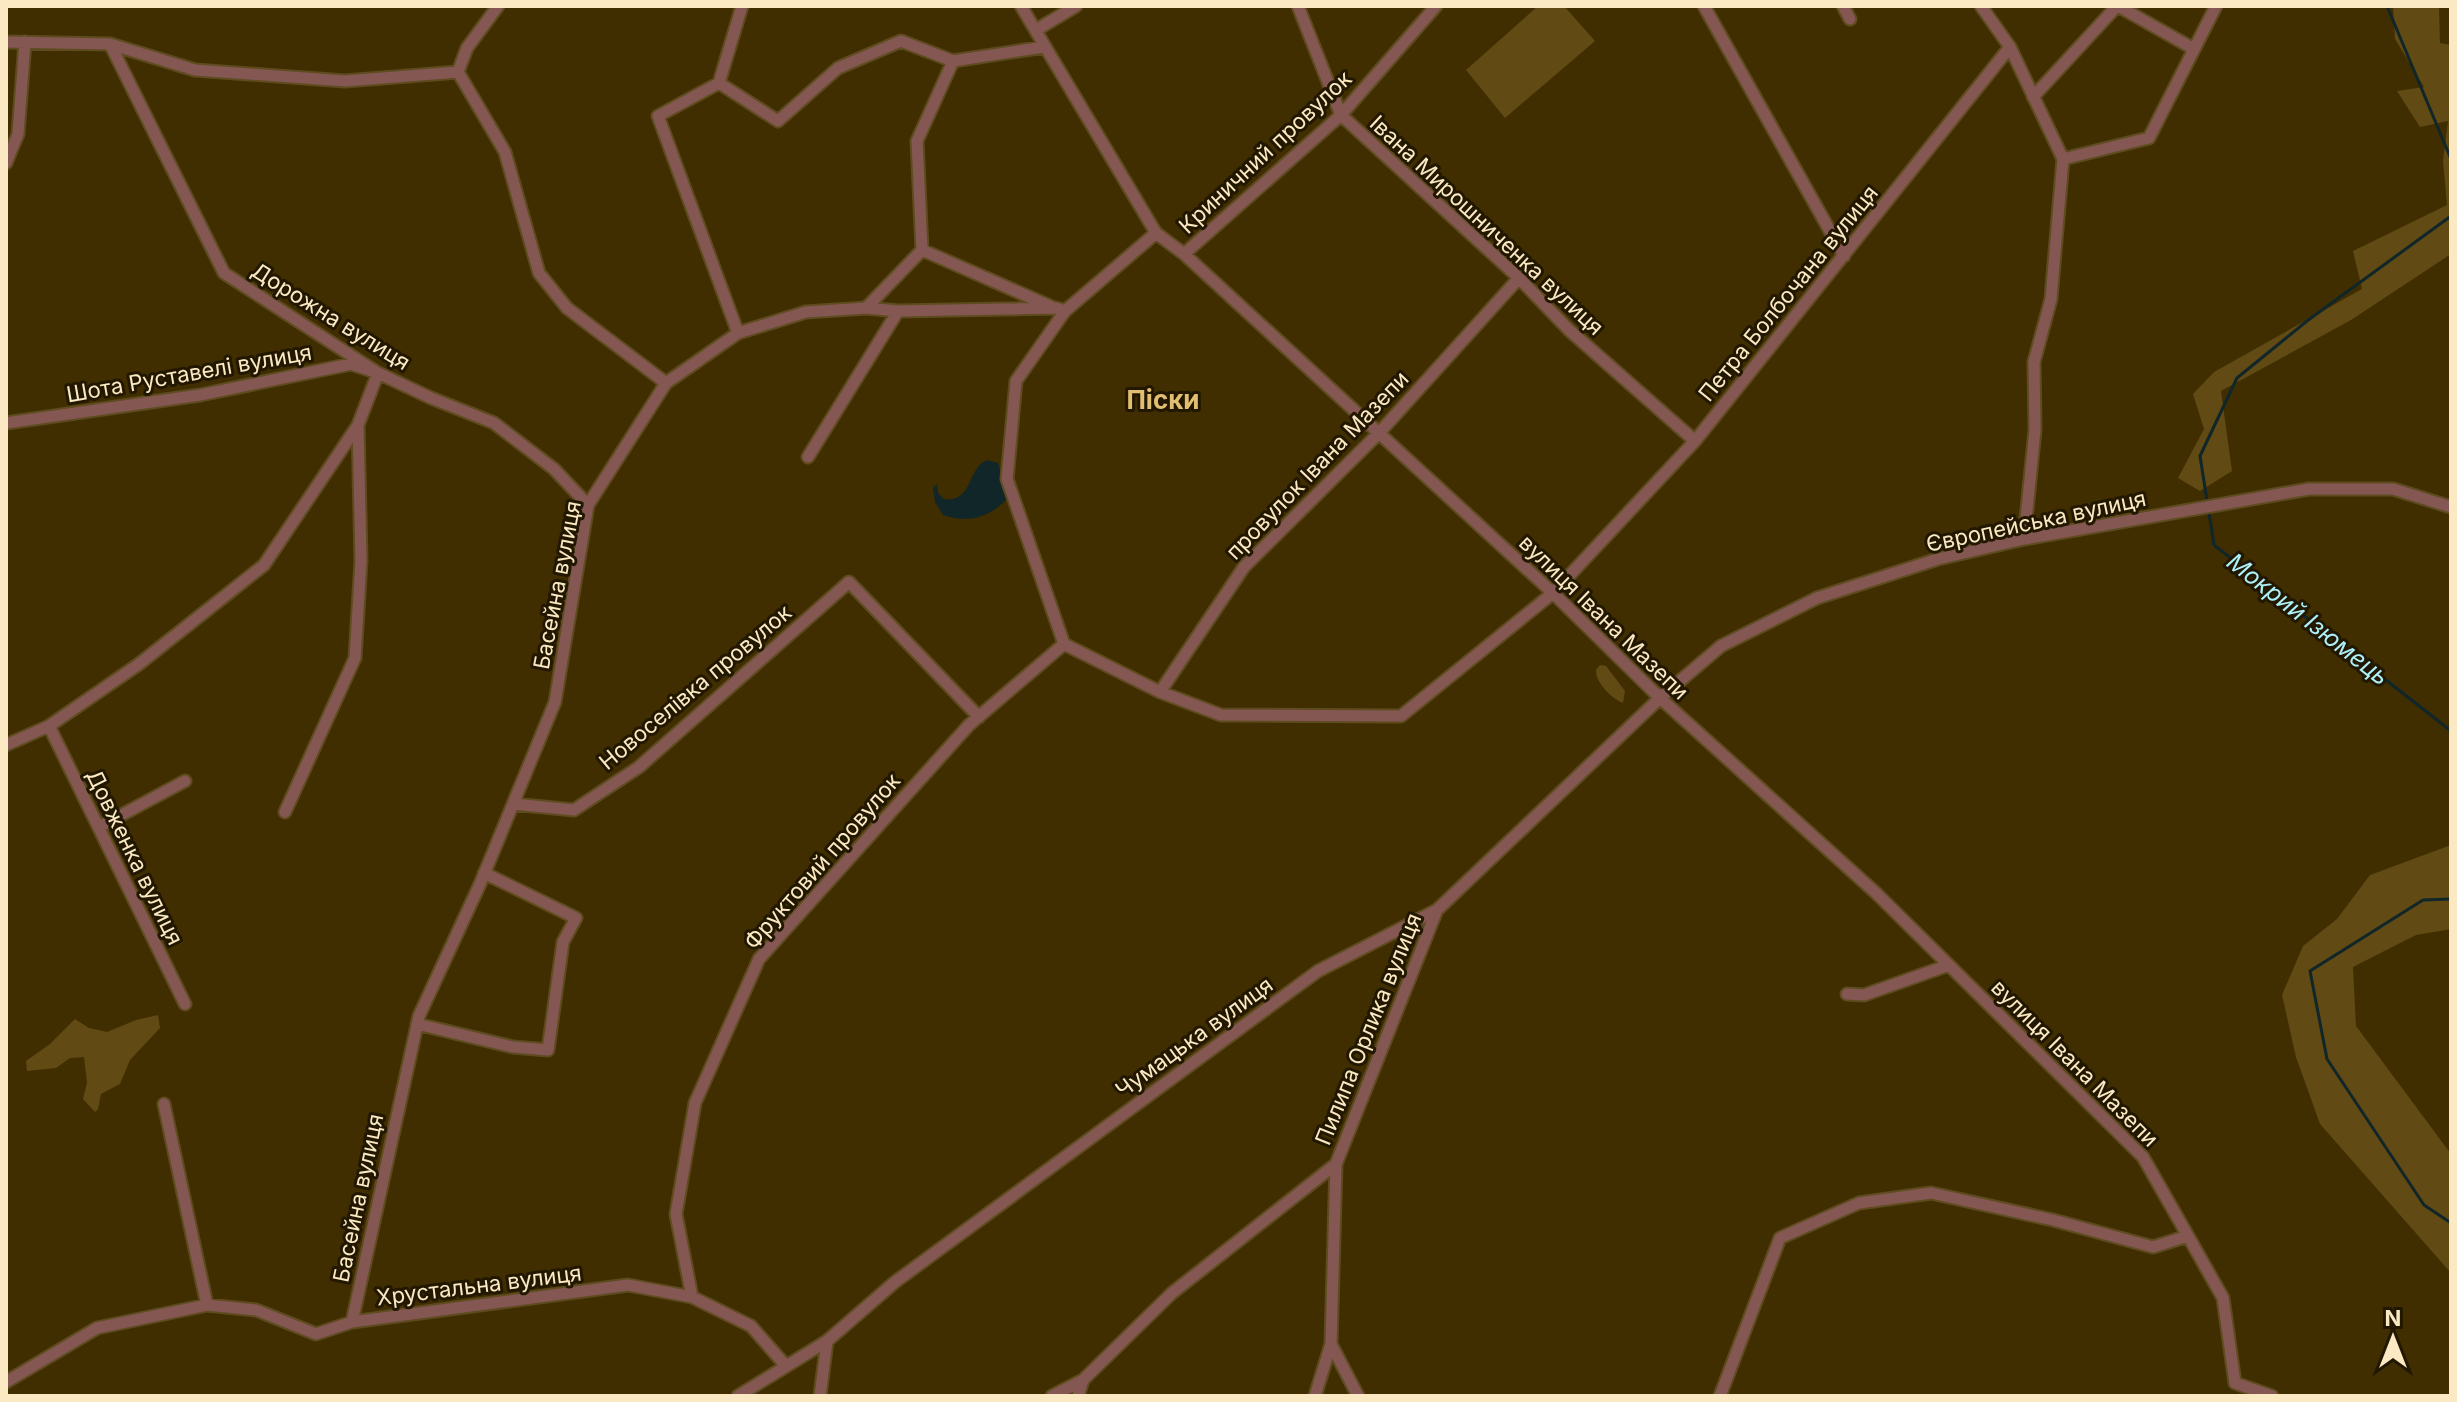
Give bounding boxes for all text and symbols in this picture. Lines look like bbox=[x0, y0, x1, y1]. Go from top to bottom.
street label: Криничний провулок bbox=[1173, 65, 1357, 239]
street label: Івана Мирошниченка вулиця bbox=[1365, 110, 1609, 340]
street label: Петра Болбочана вулиця bbox=[1693, 180, 1883, 406]
street label: Дорожна вулиця bbox=[247, 257, 415, 375]
street label: Шота Руставелі вулиця bbox=[64, 339, 314, 407]
street label: провулок Івана Мазепи bbox=[1220, 366, 1414, 564]
district label: Піски bbox=[1126, 384, 1200, 415]
street label: Європейська вулиця bbox=[1924, 485, 2148, 557]
street label: Басейна вулиця bbox=[528, 498, 586, 672]
street label: вулиця Івана Мазепи bbox=[1514, 529, 1694, 705]
water label: Мокрий Ізюмець bbox=[2221, 547, 2395, 691]
street label: Новоселівка провулок bbox=[594, 599, 796, 775]
street label: Довженка вулиця bbox=[81, 765, 189, 949]
street label: Фруктовий провулок bbox=[739, 768, 905, 954]
street label: Пилипа Орлика вулиця bbox=[1310, 909, 1426, 1149]
street label: Чумацька вулиця bbox=[1110, 971, 1278, 1103]
street label: вулиця Івана Мазепи bbox=[1986, 974, 2164, 1152]
street label: Басейна вулиця bbox=[327, 1112, 389, 1284]
street label: Хрустальна вулиця bbox=[375, 1260, 583, 1310]
north arrow bbox=[2353, 1298, 2433, 1378]
text: N bbox=[2385, 1305, 2401, 1331]

